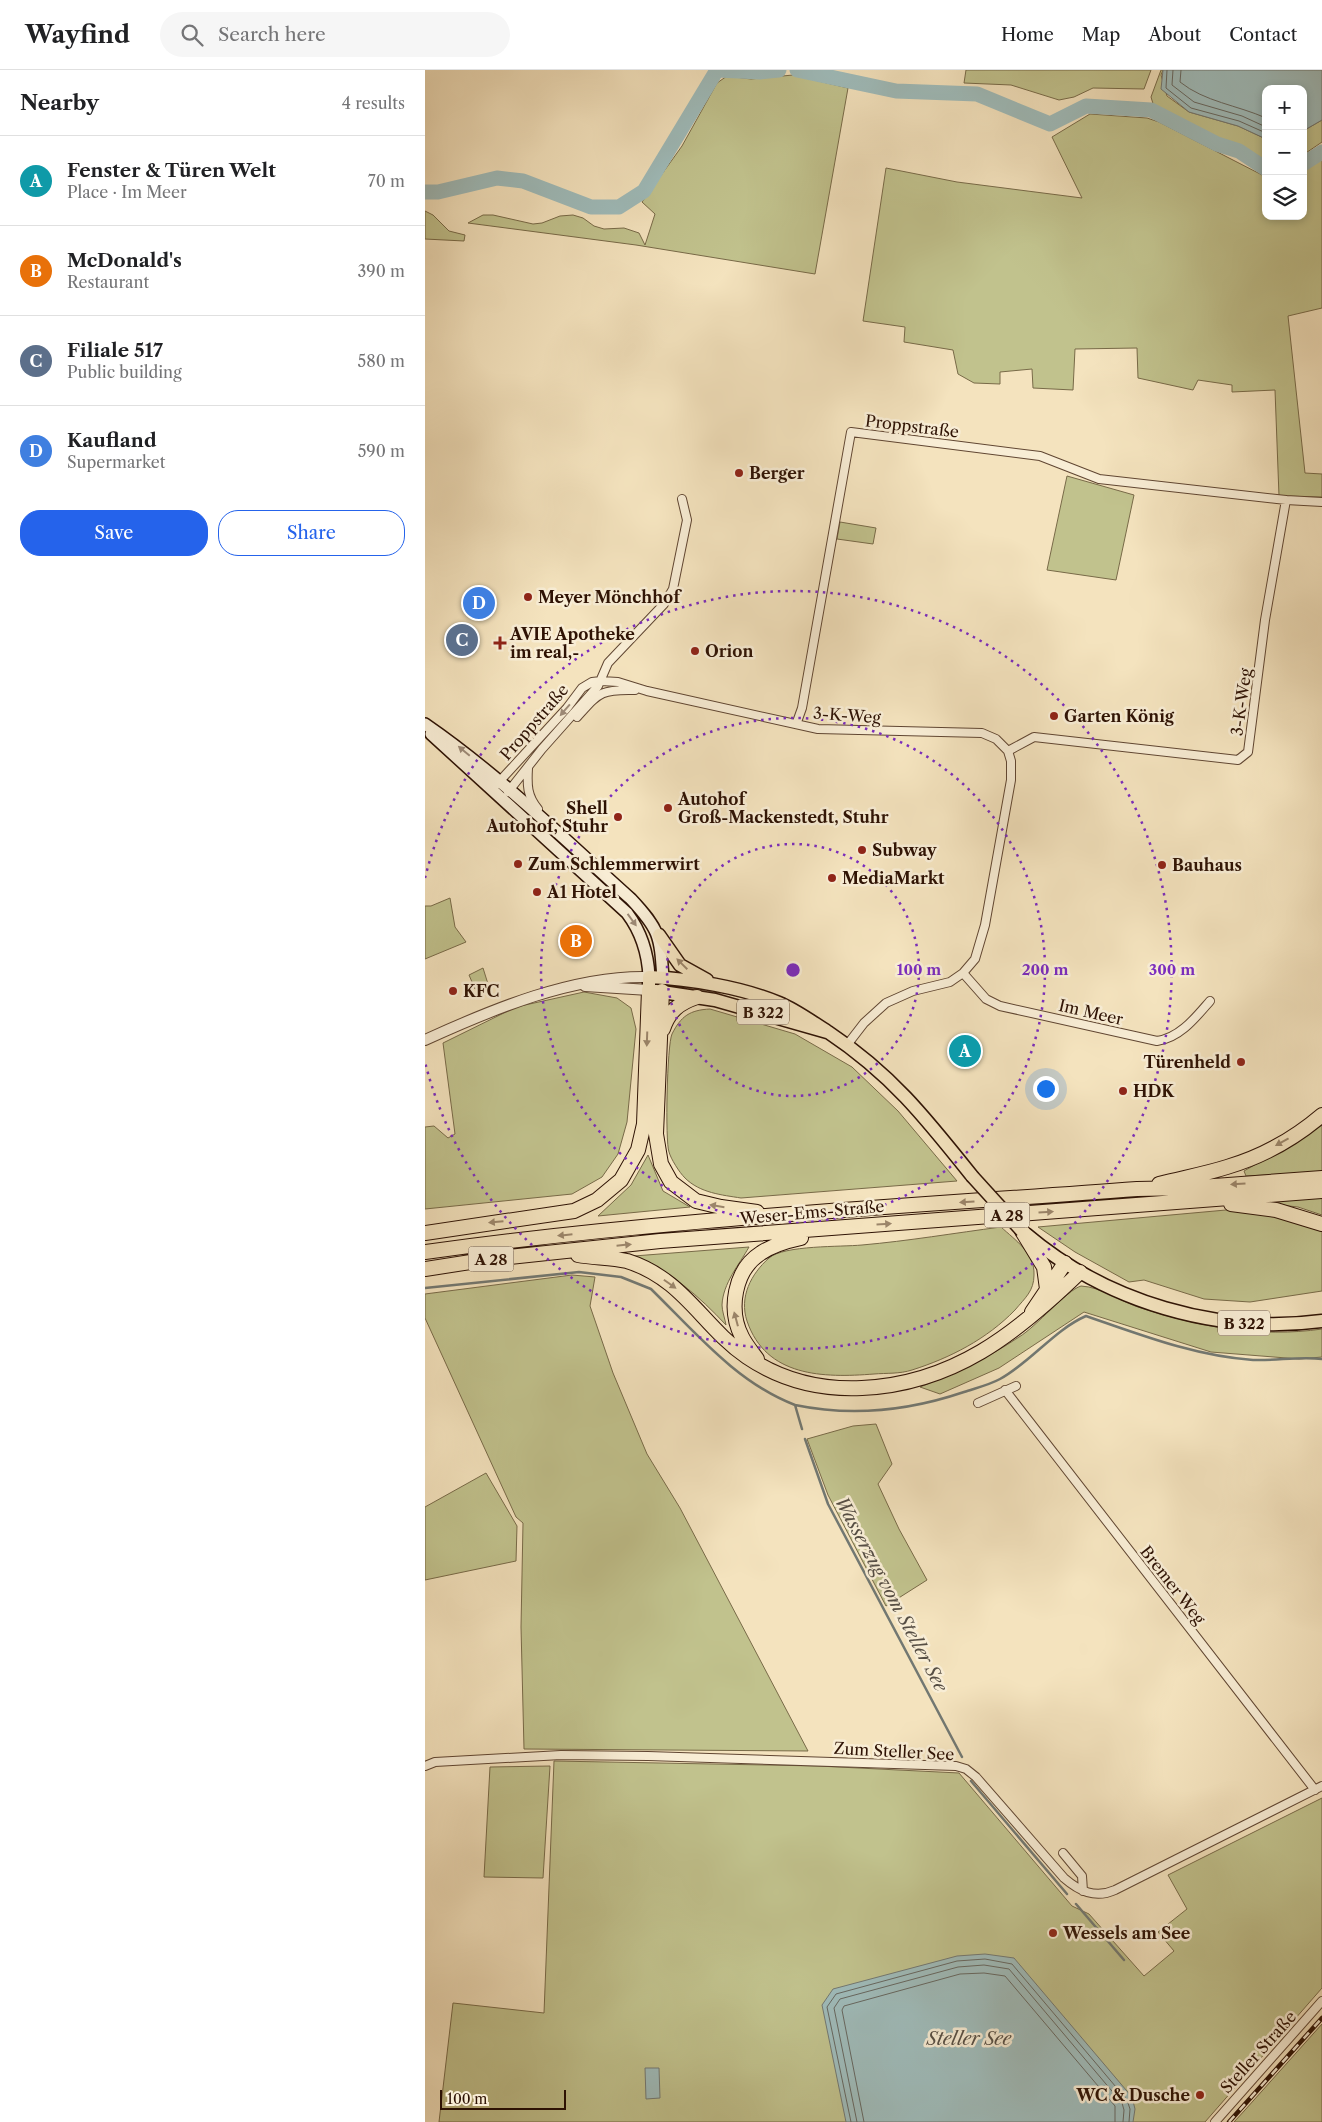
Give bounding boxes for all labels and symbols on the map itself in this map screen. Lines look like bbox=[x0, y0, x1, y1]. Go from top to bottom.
street label: Proppstraße bbox=[864, 410, 960, 442]
place label: Berger bbox=[749, 463, 805, 483]
marker: Berger bbox=[733, 467, 745, 479]
pin: D bbox=[463, 584, 495, 622]
place label: Meyer Mönchhof bbox=[538, 587, 682, 607]
marker: Meyer Mönchhof bbox=[522, 591, 534, 603]
pin: C bbox=[446, 621, 478, 659]
place label: AVIE Apotheke im real,- bbox=[509, 624, 635, 662]
marker: AVIE Apotheke im real,- bbox=[494, 637, 506, 649]
place label: Orion bbox=[705, 641, 753, 661]
marker: Orion bbox=[689, 645, 701, 657]
street label: 3-K-Weg bbox=[1226, 666, 1256, 737]
street label: Proppstraße bbox=[496, 680, 573, 764]
one-way arrow bbox=[559, 703, 571, 715]
street label: 3-K-Weg bbox=[812, 703, 882, 727]
place label: Garten König bbox=[1064, 706, 1175, 726]
marker: Garten König bbox=[1048, 710, 1060, 722]
one-way arrow bbox=[457, 746, 470, 757]
place label: Autohof Groß-Mackenstedt, Stuhr bbox=[677, 789, 889, 827]
place label: Shell Autohof, Stuhr bbox=[485, 798, 608, 836]
marker: Autohof Groß-Mackenstedt, Stuhr bbox=[662, 802, 674, 814]
marker: Shell Autohof, Stuhr bbox=[612, 811, 624, 823]
place label: Subway bbox=[872, 840, 938, 860]
marker: Subway bbox=[856, 844, 868, 856]
place label: Zum Schlemmerwirt bbox=[528, 854, 700, 874]
place label: Bauhaus bbox=[1172, 855, 1242, 875]
marker: Zum Schlemmerwirt bbox=[512, 858, 524, 870]
marker: Bauhaus bbox=[1156, 859, 1168, 871]
place label: MediaMarkt bbox=[842, 868, 945, 888]
marker: MediaMarkt bbox=[826, 872, 838, 884]
place label: A1 Hotel bbox=[546, 882, 617, 902]
marker: A1 Hotel bbox=[531, 886, 543, 898]
one-way arrow bbox=[627, 913, 637, 927]
pin: B bbox=[560, 922, 592, 960]
one-way arrow bbox=[676, 958, 688, 970]
text: 100 m bbox=[897, 960, 941, 979]
text: 200 m bbox=[1022, 960, 1068, 979]
text: 300 m bbox=[1149, 960, 1195, 979]
centre of rings bbox=[784, 961, 802, 979]
place label: KFC bbox=[463, 981, 499, 1001]
marker: KFC bbox=[447, 985, 459, 997]
street label: Im Meer bbox=[1057, 995, 1125, 1029]
road number: B 322 bbox=[737, 1000, 789, 1024]
one-way arrow bbox=[643, 1031, 651, 1047]
pin: A bbox=[949, 1032, 981, 1070]
place label: Türenheld bbox=[1143, 1052, 1231, 1072]
marker: Türenheld bbox=[1235, 1056, 1247, 1068]
your location bbox=[1033, 1076, 1059, 1102]
place label: HDK bbox=[1133, 1081, 1175, 1101]
marker: HDK bbox=[1117, 1085, 1129, 1097]
one-way arrow bbox=[1275, 1138, 1288, 1147]
one-way arrow bbox=[1230, 1181, 1246, 1189]
street label: Weser-Ems-Straße bbox=[738, 1196, 885, 1228]
one-way arrow bbox=[959, 1198, 975, 1206]
one-way arrow bbox=[709, 1202, 725, 1210]
road number: A 28 bbox=[985, 1202, 1029, 1228]
one-way arrow bbox=[1038, 1208, 1054, 1216]
one-way arrow bbox=[488, 1218, 504, 1226]
one-way arrow bbox=[876, 1220, 892, 1228]
one-way arrow bbox=[556, 1231, 572, 1239]
one-way arrow bbox=[616, 1241, 632, 1249]
road number: A 28 bbox=[469, 1246, 513, 1272]
one-way arrow bbox=[663, 1279, 677, 1288]
road number: B 322 bbox=[1218, 1310, 1270, 1336]
one-way arrow bbox=[732, 1312, 740, 1327]
water label: Wasserzug vom Steller See bbox=[830, 1493, 953, 1697]
street label: Bremer Weg bbox=[1136, 1542, 1210, 1629]
street label: Zum Steller See bbox=[833, 1738, 955, 1764]
place label: Wessels am See bbox=[1062, 1923, 1191, 1943]
marker: Wessels am See bbox=[1047, 1927, 1059, 1939]
street label: Steller Straße bbox=[1216, 2007, 1300, 2097]
water label: Steller See bbox=[926, 2028, 1013, 2050]
place label: WC & Dusche bbox=[1075, 2085, 1190, 2105]
scale bar bbox=[440, 2087, 566, 2110]
marker: WC & Dusche bbox=[1194, 2089, 1206, 2101]

